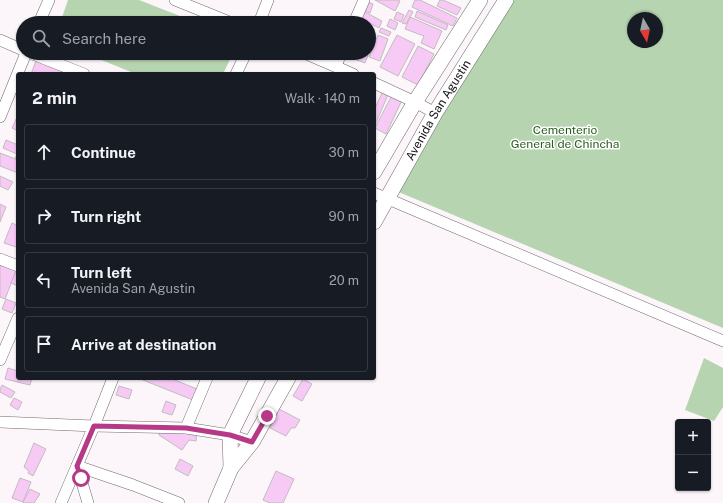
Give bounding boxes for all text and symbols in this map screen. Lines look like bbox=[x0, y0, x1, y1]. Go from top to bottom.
north arrow bbox=[627, 12, 663, 48]
search box bbox=[16, 16, 376, 60]
icon: search bbox=[30, 27, 52, 49]
text: Search here bbox=[62, 30, 146, 47]
street label: Avenida San Agustin bbox=[403, 57, 474, 163]
text: 2 min bbox=[32, 88, 77, 108]
text: Walk · 140 m bbox=[285, 91, 360, 106]
park label: Cementerio General de Chincha bbox=[511, 123, 619, 151]
icon: ahead bbox=[33, 141, 55, 163]
text: Continue bbox=[71, 144, 136, 161]
text: 30 m bbox=[329, 145, 359, 160]
icon: right bbox=[33, 205, 55, 227]
text: Turn right bbox=[71, 208, 141, 225]
text: 90 m bbox=[329, 209, 359, 224]
text: Turn left bbox=[71, 264, 132, 281]
icon: left bbox=[33, 269, 55, 291]
text: 20 m bbox=[329, 273, 359, 288]
text: Avenida San Agustin bbox=[71, 281, 195, 296]
icon: arrive bbox=[33, 333, 55, 355]
text: Arrive at destination bbox=[71, 336, 216, 353]
route end bbox=[258, 407, 276, 425]
map controls bbox=[675, 419, 711, 491]
button: + bbox=[675, 419, 711, 455]
button: − bbox=[675, 455, 711, 491]
route start bbox=[72, 469, 90, 487]

